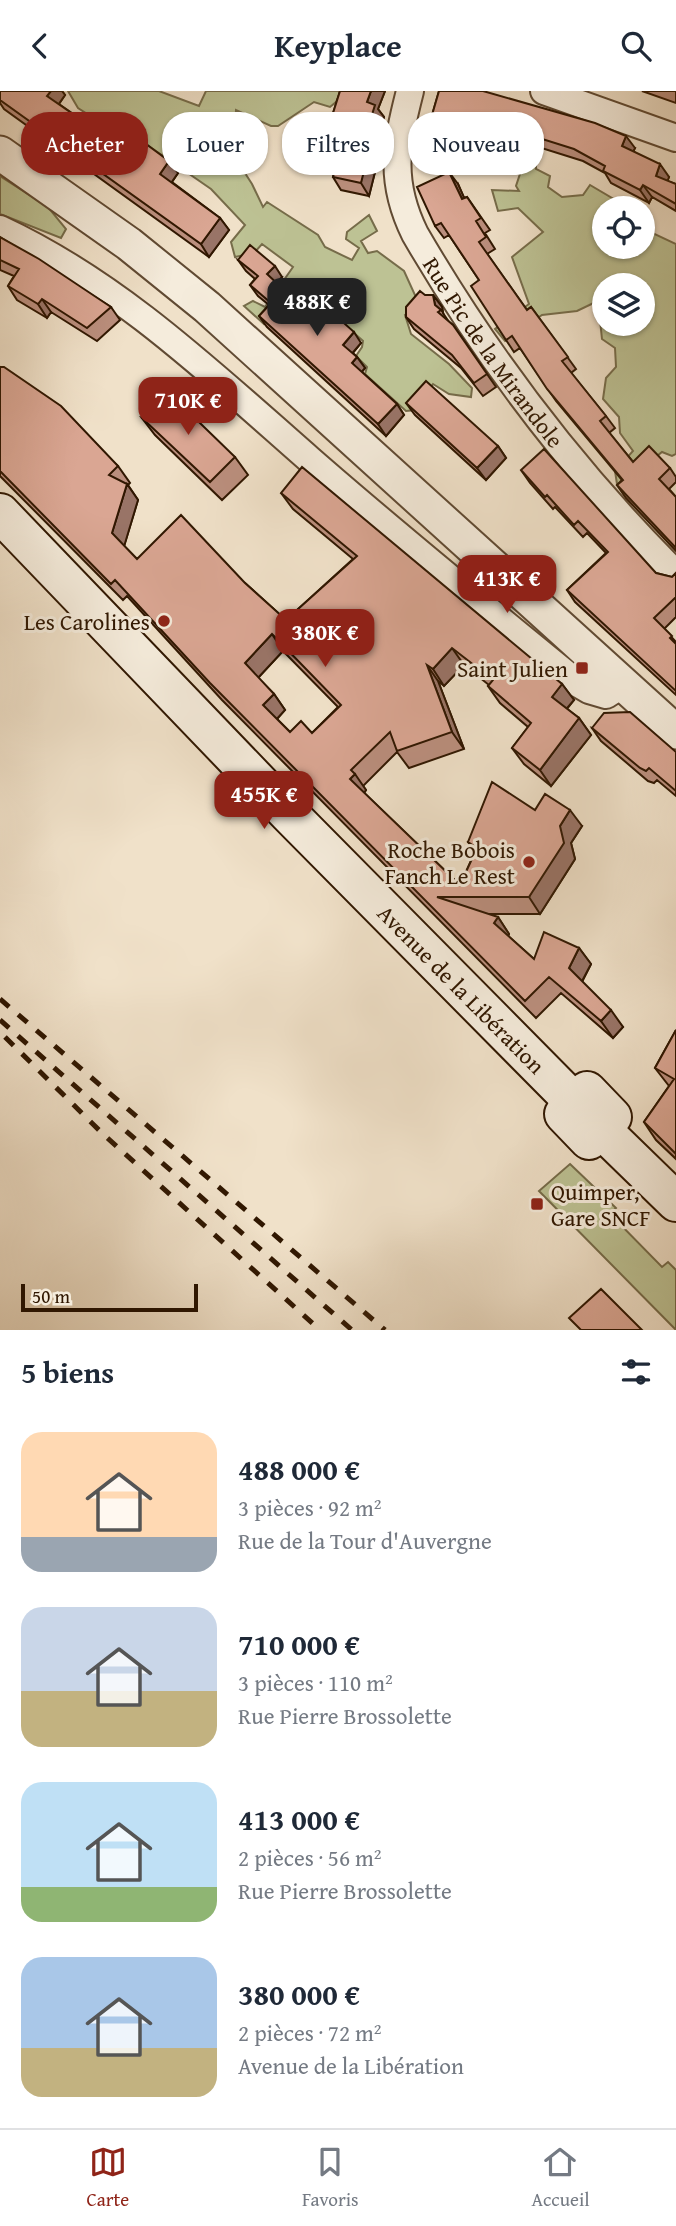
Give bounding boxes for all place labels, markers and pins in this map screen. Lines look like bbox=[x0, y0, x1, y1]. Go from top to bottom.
pin: 488K € bbox=[260, 279, 374, 338]
pin: 710K € bbox=[131, 377, 245, 437]
pin: 413K € bbox=[450, 555, 564, 615]
place label: Les Carolines bbox=[24, 605, 150, 638]
pin: 380K € bbox=[268, 609, 382, 669]
marker: Les Carolines bbox=[156, 613, 172, 629]
place label: Saint Julien bbox=[457, 652, 568, 685]
marker: Saint Julien bbox=[574, 660, 590, 676]
pin: 455K € bbox=[207, 771, 321, 831]
place label: Roche Bobois Fanch Le Rest bbox=[385, 833, 515, 892]
marker: Roche Bobois Fanch Le Rest bbox=[521, 854, 537, 870]
place label: Quimper, Gare SNCF bbox=[551, 1175, 650, 1234]
marker: Quimper, Gare SNCF bbox=[529, 1196, 545, 1212]

